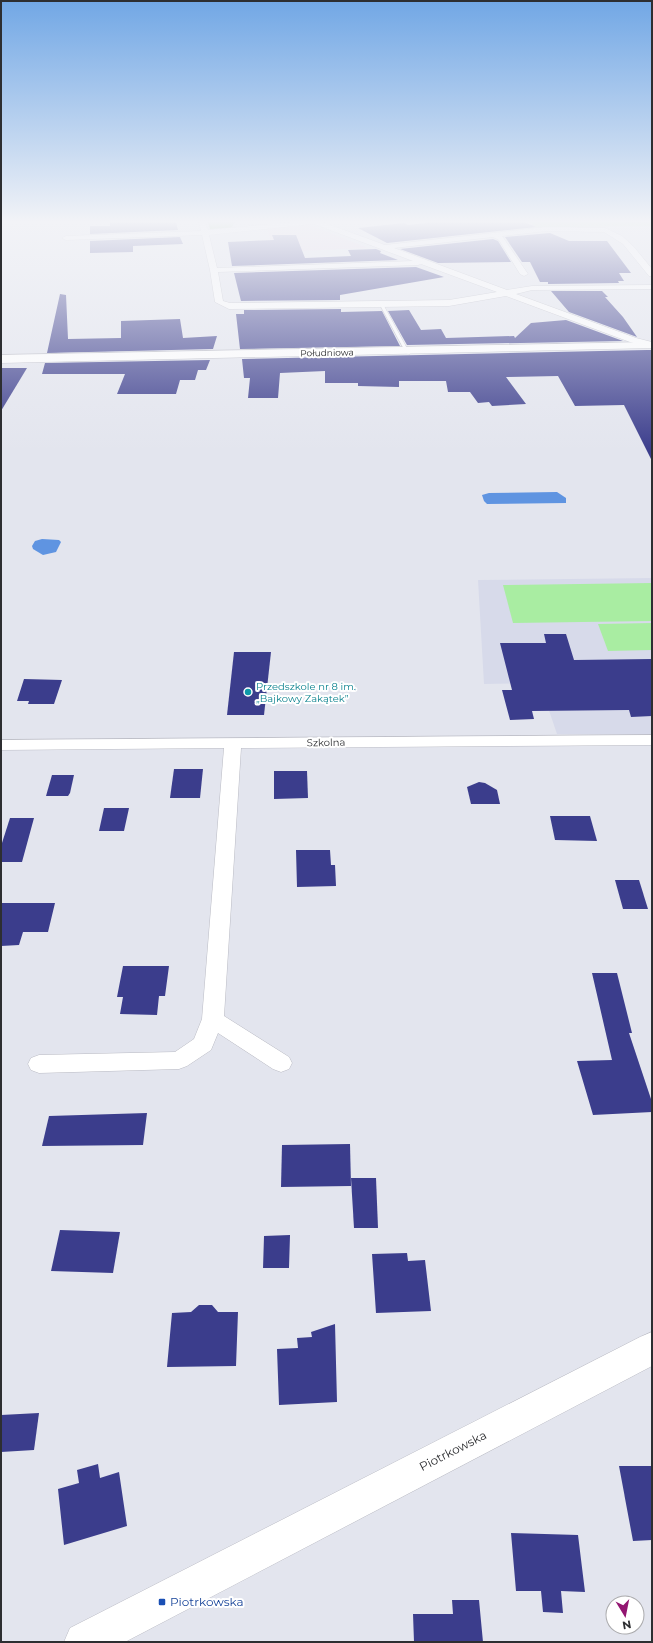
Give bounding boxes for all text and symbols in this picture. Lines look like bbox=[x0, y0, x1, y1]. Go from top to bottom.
street label: Południowa bbox=[300, 347, 354, 358]
place label: Przedszkole nr 8 im. „Bajkowy Zakątek” bbox=[256, 680, 356, 705]
marker: Przedszkole nr 8 im. „Bajkowy Zakątek” bbox=[243, 687, 253, 697]
street label: Szkolna bbox=[307, 736, 345, 749]
street label: Piotrkowska bbox=[417, 1427, 489, 1474]
place label: Piotrkowska bbox=[170, 1594, 244, 1609]
north arrow bbox=[605, 1595, 645, 1635]
marker: Piotrkowska bbox=[157, 1597, 167, 1607]
text: N bbox=[621, 1617, 632, 1633]

